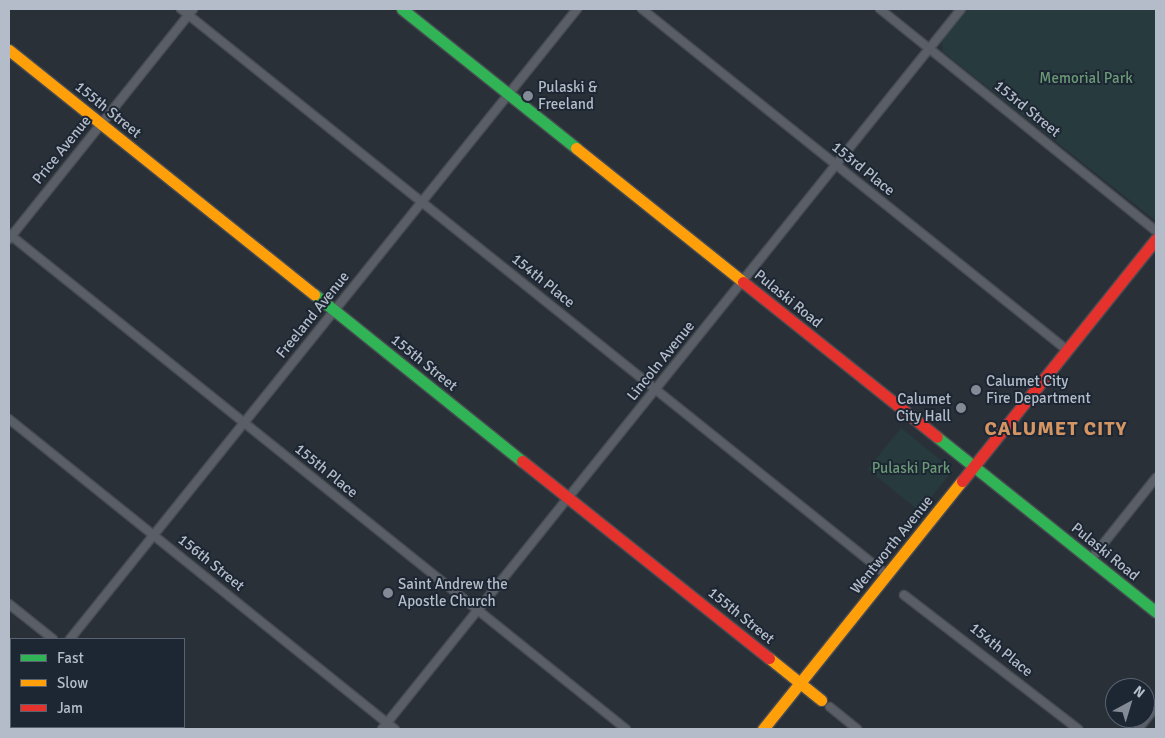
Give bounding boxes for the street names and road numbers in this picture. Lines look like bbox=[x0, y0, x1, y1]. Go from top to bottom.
street label: 153rd Street bbox=[990, 77, 1064, 141]
street label: 155th Street bbox=[71, 78, 145, 142]
street label: Price Avenue bbox=[29, 112, 95, 188]
street label: 153rd Place bbox=[828, 138, 898, 200]
street label: 154th Place bbox=[508, 250, 578, 312]
street label: Pulaski Road bbox=[750, 266, 826, 332]
street label: Freeland Avenue bbox=[273, 268, 353, 362]
street label: Lincoln Avenue bbox=[623, 317, 699, 405]
street label: 155th Street bbox=[387, 331, 461, 395]
street label: 155th Place bbox=[291, 440, 361, 502]
street label: Wentworth Avenue bbox=[847, 492, 937, 598]
street label: Pulaski Road bbox=[1067, 519, 1143, 585]
street label: 156th Street bbox=[174, 531, 248, 595]
street label: 155th Street bbox=[704, 584, 778, 648]
street label: 154th Place bbox=[966, 619, 1036, 681]

